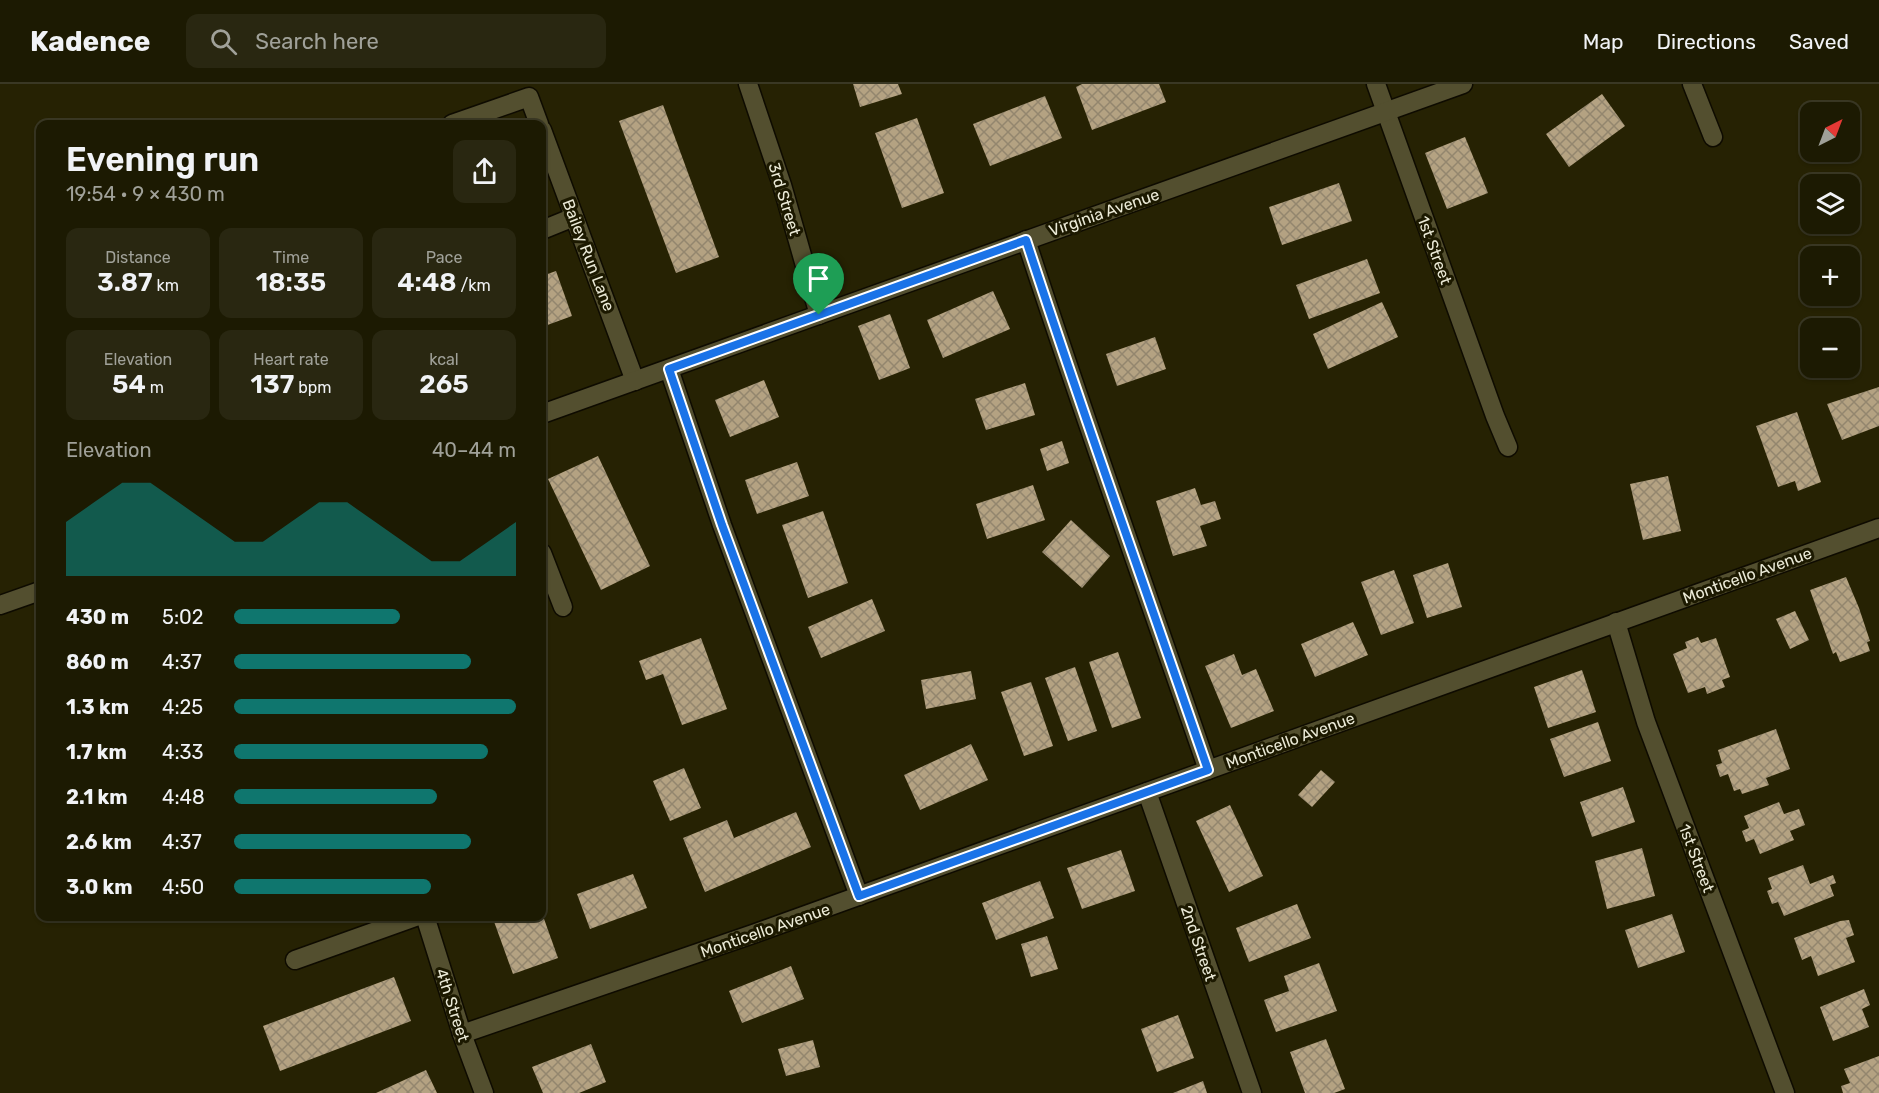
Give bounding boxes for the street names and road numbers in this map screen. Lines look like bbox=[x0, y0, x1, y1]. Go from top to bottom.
street label: 3rd Street bbox=[764, 160, 805, 238]
street label: Virginia Avenue bbox=[1046, 185, 1162, 240]
street label: Bailey Run Lane bbox=[558, 196, 619, 314]
street label: 1st Street bbox=[1413, 213, 1456, 287]
street label: Monticello Avenue bbox=[1680, 543, 1814, 608]
street label: Monticello Avenue bbox=[1223, 708, 1357, 773]
street label: 1st Street bbox=[1675, 821, 1718, 895]
street label: Monticello Avenue bbox=[698, 899, 833, 962]
street label: 2nd Street bbox=[1177, 903, 1220, 984]
street label: 4th Street bbox=[432, 966, 473, 1044]

